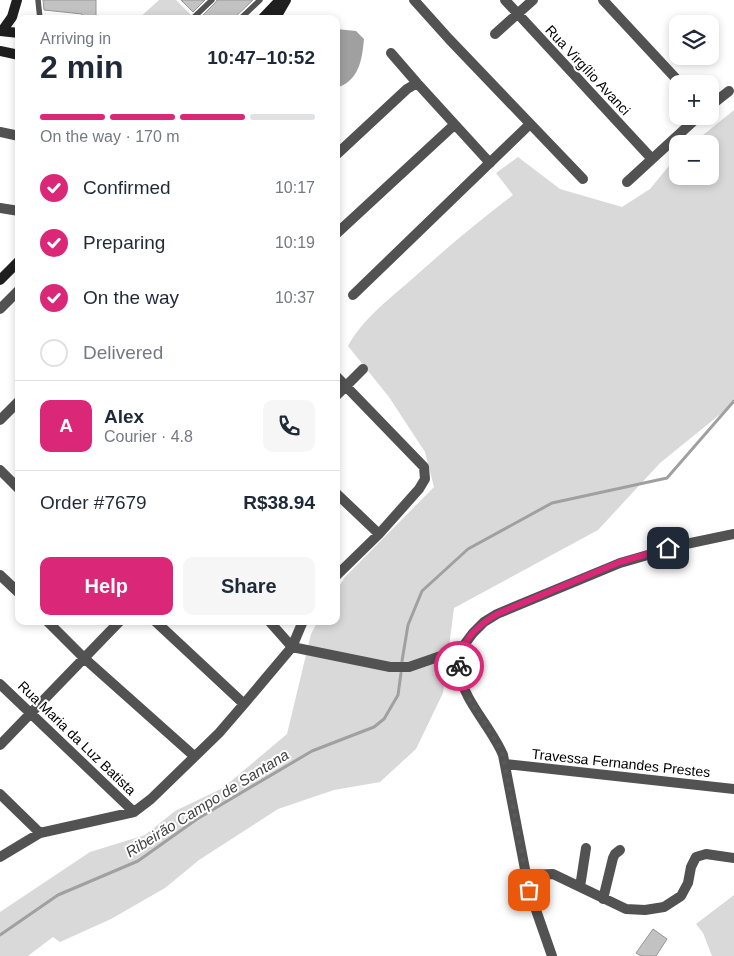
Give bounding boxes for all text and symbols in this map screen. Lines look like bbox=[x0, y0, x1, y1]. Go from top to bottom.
map controls bbox=[669, 15, 719, 185]
button: layers bbox=[669, 15, 719, 65]
street label: Rua Virgílio Avanci bbox=[542, 22, 634, 118]
text: Arriving in bbox=[40, 30, 111, 47]
text: 10:47–10:52 bbox=[207, 47, 315, 68]
text: 2 min bbox=[40, 49, 124, 85]
button: + bbox=[669, 75, 719, 125]
text: On the way · 170 m bbox=[40, 128, 180, 145]
button: − bbox=[669, 135, 719, 185]
icon: check bbox=[40, 174, 68, 202]
text: Confirmed bbox=[83, 177, 171, 198]
text: 10:17 bbox=[275, 179, 315, 196]
icon: check bbox=[40, 229, 68, 257]
text: Preparing bbox=[83, 232, 165, 253]
text: 10:19 bbox=[275, 234, 315, 251]
icon: check bbox=[40, 284, 68, 312]
text: On the way bbox=[83, 287, 179, 308]
text: 10:37 bbox=[275, 289, 315, 306]
text: Delivered bbox=[83, 342, 163, 363]
button: phone bbox=[263, 400, 315, 452]
text: Alex bbox=[104, 406, 144, 427]
text: A bbox=[59, 415, 73, 436]
text: Courier · 4.8 bbox=[104, 428, 193, 445]
text: Order #7679 bbox=[40, 492, 147, 513]
text: R$38.94 bbox=[243, 492, 315, 513]
pin bbox=[647, 527, 689, 569]
icon: home bbox=[654, 534, 682, 562]
button: Help bbox=[40, 557, 173, 615]
button: Share bbox=[183, 557, 315, 615]
courier bbox=[434, 641, 484, 691]
icon: bike bbox=[445, 652, 473, 680]
street label: Rua Maria da Luz Batista bbox=[15, 678, 139, 798]
water label: Ribeirão Campo de Santana bbox=[122, 746, 292, 860]
street label: Travessa Fernandes Prestes bbox=[531, 746, 711, 780]
pin bbox=[508, 869, 550, 911]
icon: bag bbox=[515, 876, 543, 904]

